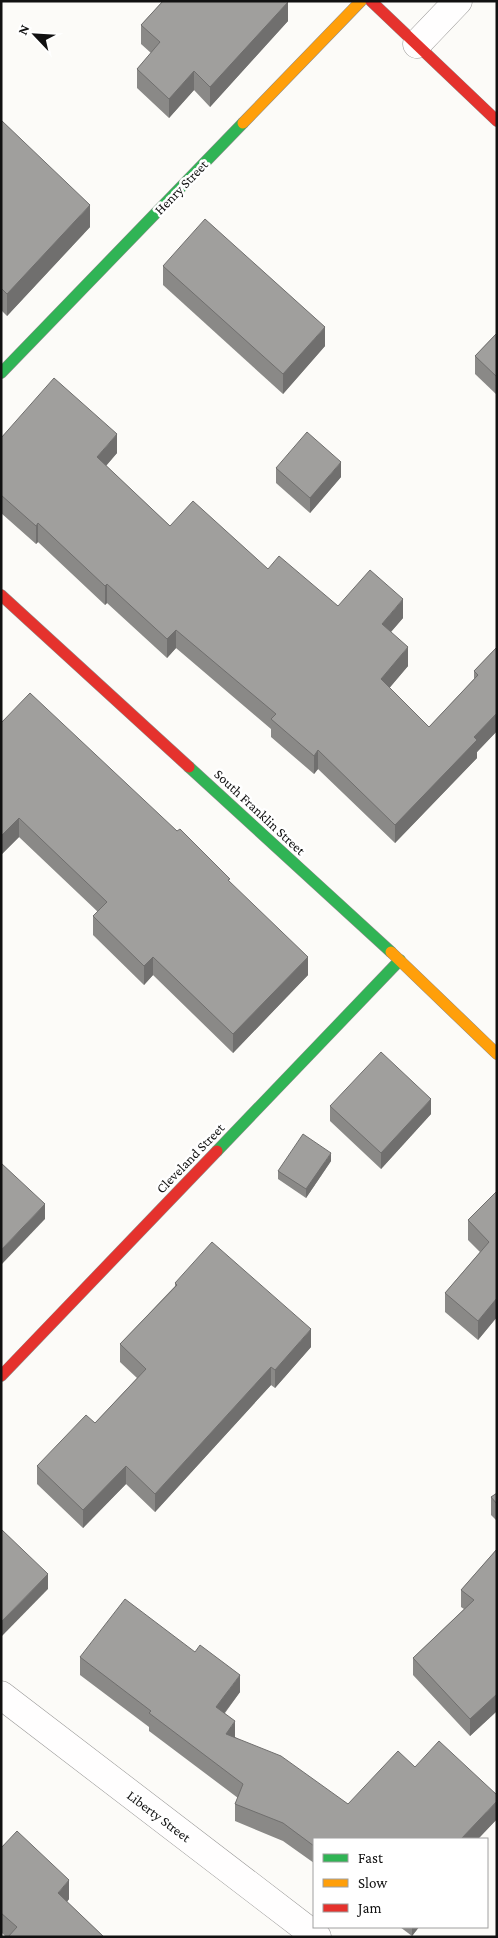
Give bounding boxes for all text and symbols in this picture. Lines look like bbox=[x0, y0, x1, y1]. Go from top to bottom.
north arrow bbox=[10, 10, 60, 60]
text: N bbox=[14, 21, 33, 37]
street label: Henry Street bbox=[151, 156, 211, 218]
street label: South Franklin Street bbox=[211, 766, 309, 858]
street label: Cleveland Street bbox=[153, 1119, 228, 1196]
street label: Liberty Street bbox=[124, 1787, 194, 1845]
legend bbox=[313, 1838, 488, 1928]
text: Fast bbox=[358, 1850, 384, 1866]
text: Slow bbox=[358, 1875, 388, 1891]
text: Jam bbox=[356, 1900, 381, 1917]

